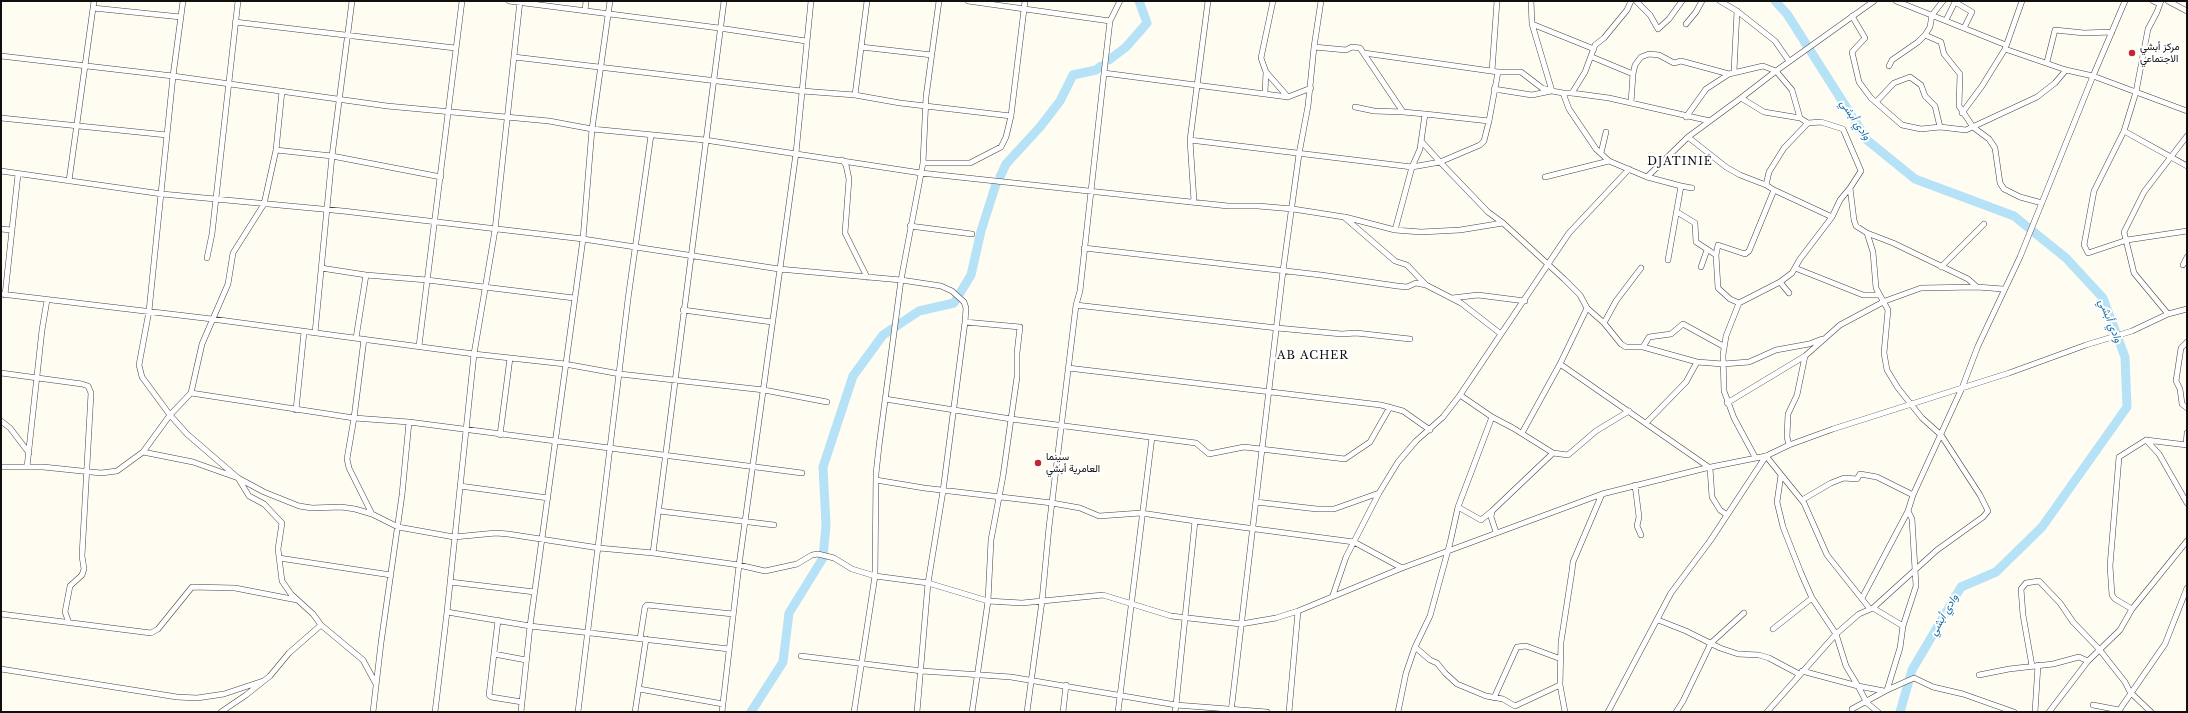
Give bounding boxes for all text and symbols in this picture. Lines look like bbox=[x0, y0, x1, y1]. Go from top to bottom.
place label: مركز أبشي الاجتماعي bbox=[2140, 41, 2180, 64]
marker: مركز أبشي الاجتماعي bbox=[2127, 48, 2137, 58]
water label: وادي أبشي bbox=[1837, 97, 1873, 143]
district label: DJATINIÉ bbox=[1647, 155, 1713, 169]
water label: وادي أبشي bbox=[2095, 297, 2125, 345]
district label: AB ACHER bbox=[1277, 349, 1349, 363]
place label: سينما العامرية أبشي bbox=[1046, 451, 1100, 474]
marker: سينما العامرية أبشي bbox=[1033, 458, 1043, 468]
water label: وادي أبشي bbox=[1927, 592, 1961, 638]

